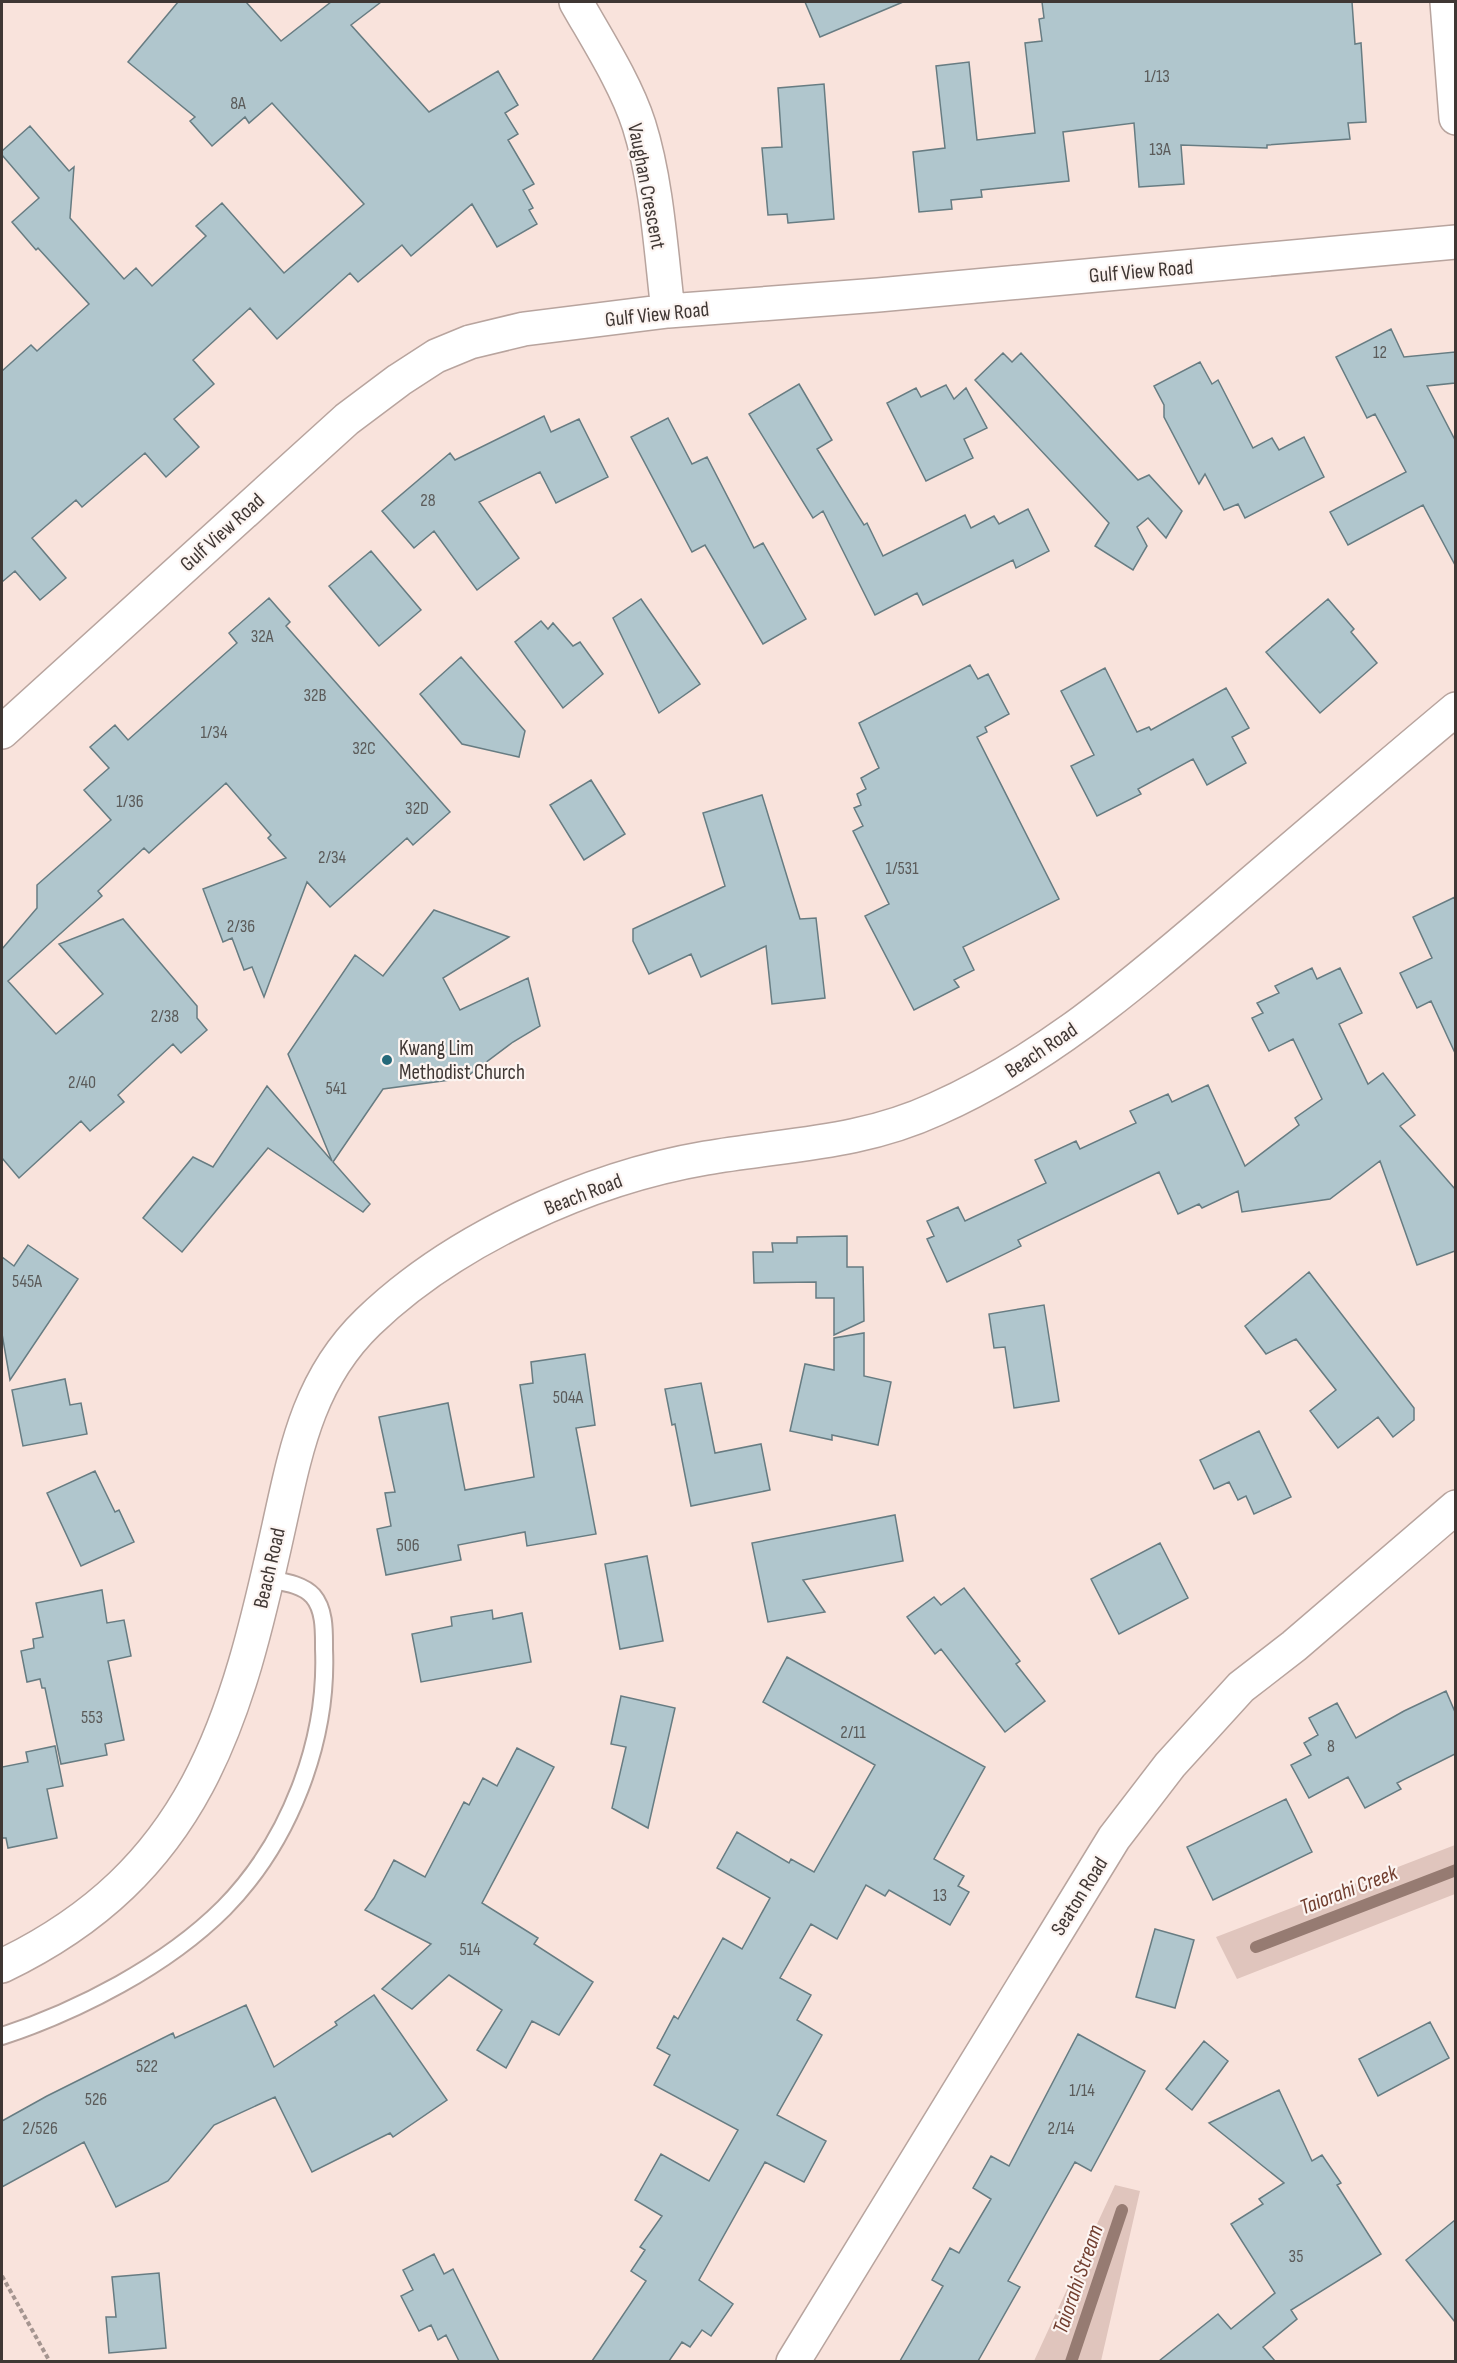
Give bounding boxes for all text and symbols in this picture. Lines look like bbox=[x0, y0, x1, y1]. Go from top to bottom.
house number: 1/13 bbox=[1144, 66, 1170, 87]
house number: 8A bbox=[230, 93, 246, 114]
street label: Vaughan Crescent bbox=[622, 121, 671, 251]
house number: 13A bbox=[1149, 139, 1171, 160]
street label: Gulf View Road bbox=[1088, 254, 1194, 289]
street label: Gulf View Road bbox=[604, 297, 710, 332]
house number: 12 bbox=[1373, 342, 1387, 363]
street label: Gulf View Road bbox=[175, 488, 270, 577]
house number: 28 bbox=[420, 490, 436, 511]
house number: 32A bbox=[251, 626, 274, 647]
house number: 32B bbox=[304, 685, 327, 706]
house number: 1/34 bbox=[201, 722, 228, 743]
house number: 32C bbox=[352, 738, 376, 759]
house number: 1/36 bbox=[116, 791, 144, 812]
house number: 32D bbox=[405, 798, 429, 819]
house number: 2/34 bbox=[318, 847, 347, 868]
house number: 1/531 bbox=[886, 858, 919, 879]
house number: 2/36 bbox=[227, 916, 255, 937]
house number: 2/38 bbox=[151, 1006, 179, 1027]
street label: Beach Road bbox=[1000, 1017, 1082, 1084]
place label: Kwang Lim Methodist Church bbox=[399, 1036, 525, 1085]
marker: Kwang Lim Methodist Church bbox=[380, 1053, 394, 1067]
house number: 2/40 bbox=[68, 1072, 96, 1093]
house number: 541 bbox=[325, 1078, 347, 1099]
street label: Beach Road bbox=[541, 1168, 626, 1221]
house number: 545A bbox=[12, 1271, 42, 1292]
house number: 504A bbox=[553, 1387, 584, 1408]
street label: Beach Road bbox=[248, 1526, 291, 1611]
house number: 506 bbox=[396, 1535, 420, 1556]
house number: 553 bbox=[81, 1707, 103, 1728]
house number: 2/11 bbox=[840, 1722, 867, 1743]
house number: 8 bbox=[1327, 1736, 1335, 1757]
street label: Seaton Road bbox=[1046, 1852, 1113, 1940]
water label: Taiorahi Creek bbox=[1296, 1859, 1402, 1921]
house number: 13 bbox=[933, 1885, 947, 1906]
house number: 514 bbox=[459, 1939, 481, 1960]
house number: 522 bbox=[136, 2056, 158, 2077]
house number: 1/14 bbox=[1069, 2080, 1095, 2101]
house number: 526 bbox=[85, 2089, 107, 2110]
house number: 2/526 bbox=[22, 2118, 58, 2139]
house number: 2/14 bbox=[1048, 2118, 1075, 2139]
water label: Taiorahi Stream bbox=[1047, 2221, 1110, 2338]
house number: 35 bbox=[1289, 2246, 1303, 2267]

